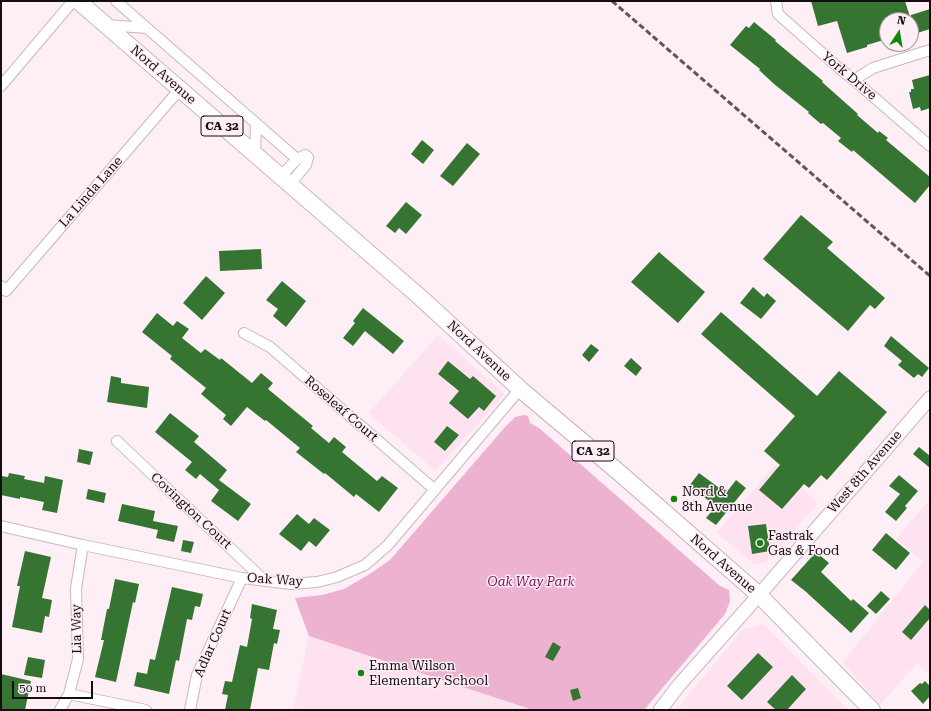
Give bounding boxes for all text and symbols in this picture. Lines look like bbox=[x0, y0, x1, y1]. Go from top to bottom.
north arrow bbox=[879, 12, 919, 52]
text: N bbox=[896, 14, 907, 28]
street label: Nord Avenue bbox=[127, 42, 199, 108]
street label: York Drive bbox=[818, 49, 880, 103]
road number: CA 32 bbox=[201, 116, 243, 136]
street label: La Linda Lane bbox=[56, 153, 126, 231]
street label: Nord Avenue bbox=[444, 317, 514, 385]
street label: Roseleaf Court bbox=[301, 373, 381, 445]
street label: West 8th Avenue bbox=[825, 427, 905, 517]
road number: CA 32 bbox=[572, 441, 614, 461]
street label: Covington Court bbox=[147, 469, 235, 553]
place label: Nord & 8th Avenue bbox=[682, 484, 752, 515]
marker: Nord & 8th Avenue bbox=[669, 494, 679, 504]
place label: Fastrak Gas & Food bbox=[768, 528, 839, 559]
street label: Nord Avenue bbox=[687, 531, 759, 597]
marker: Fastrak Gas & Food bbox=[755, 538, 765, 548]
street label: Oak Way bbox=[247, 570, 303, 590]
park label: Oak Way Park bbox=[487, 574, 575, 590]
street label: Lia Way bbox=[69, 604, 85, 654]
street label: Adlar Court bbox=[191, 606, 235, 680]
place label: Emma Wilson Elementary School bbox=[369, 658, 488, 689]
marker: Emma Wilson Elementary School bbox=[356, 668, 366, 678]
scale bar bbox=[14, 673, 95, 699]
text: 50 m bbox=[19, 681, 46, 695]

